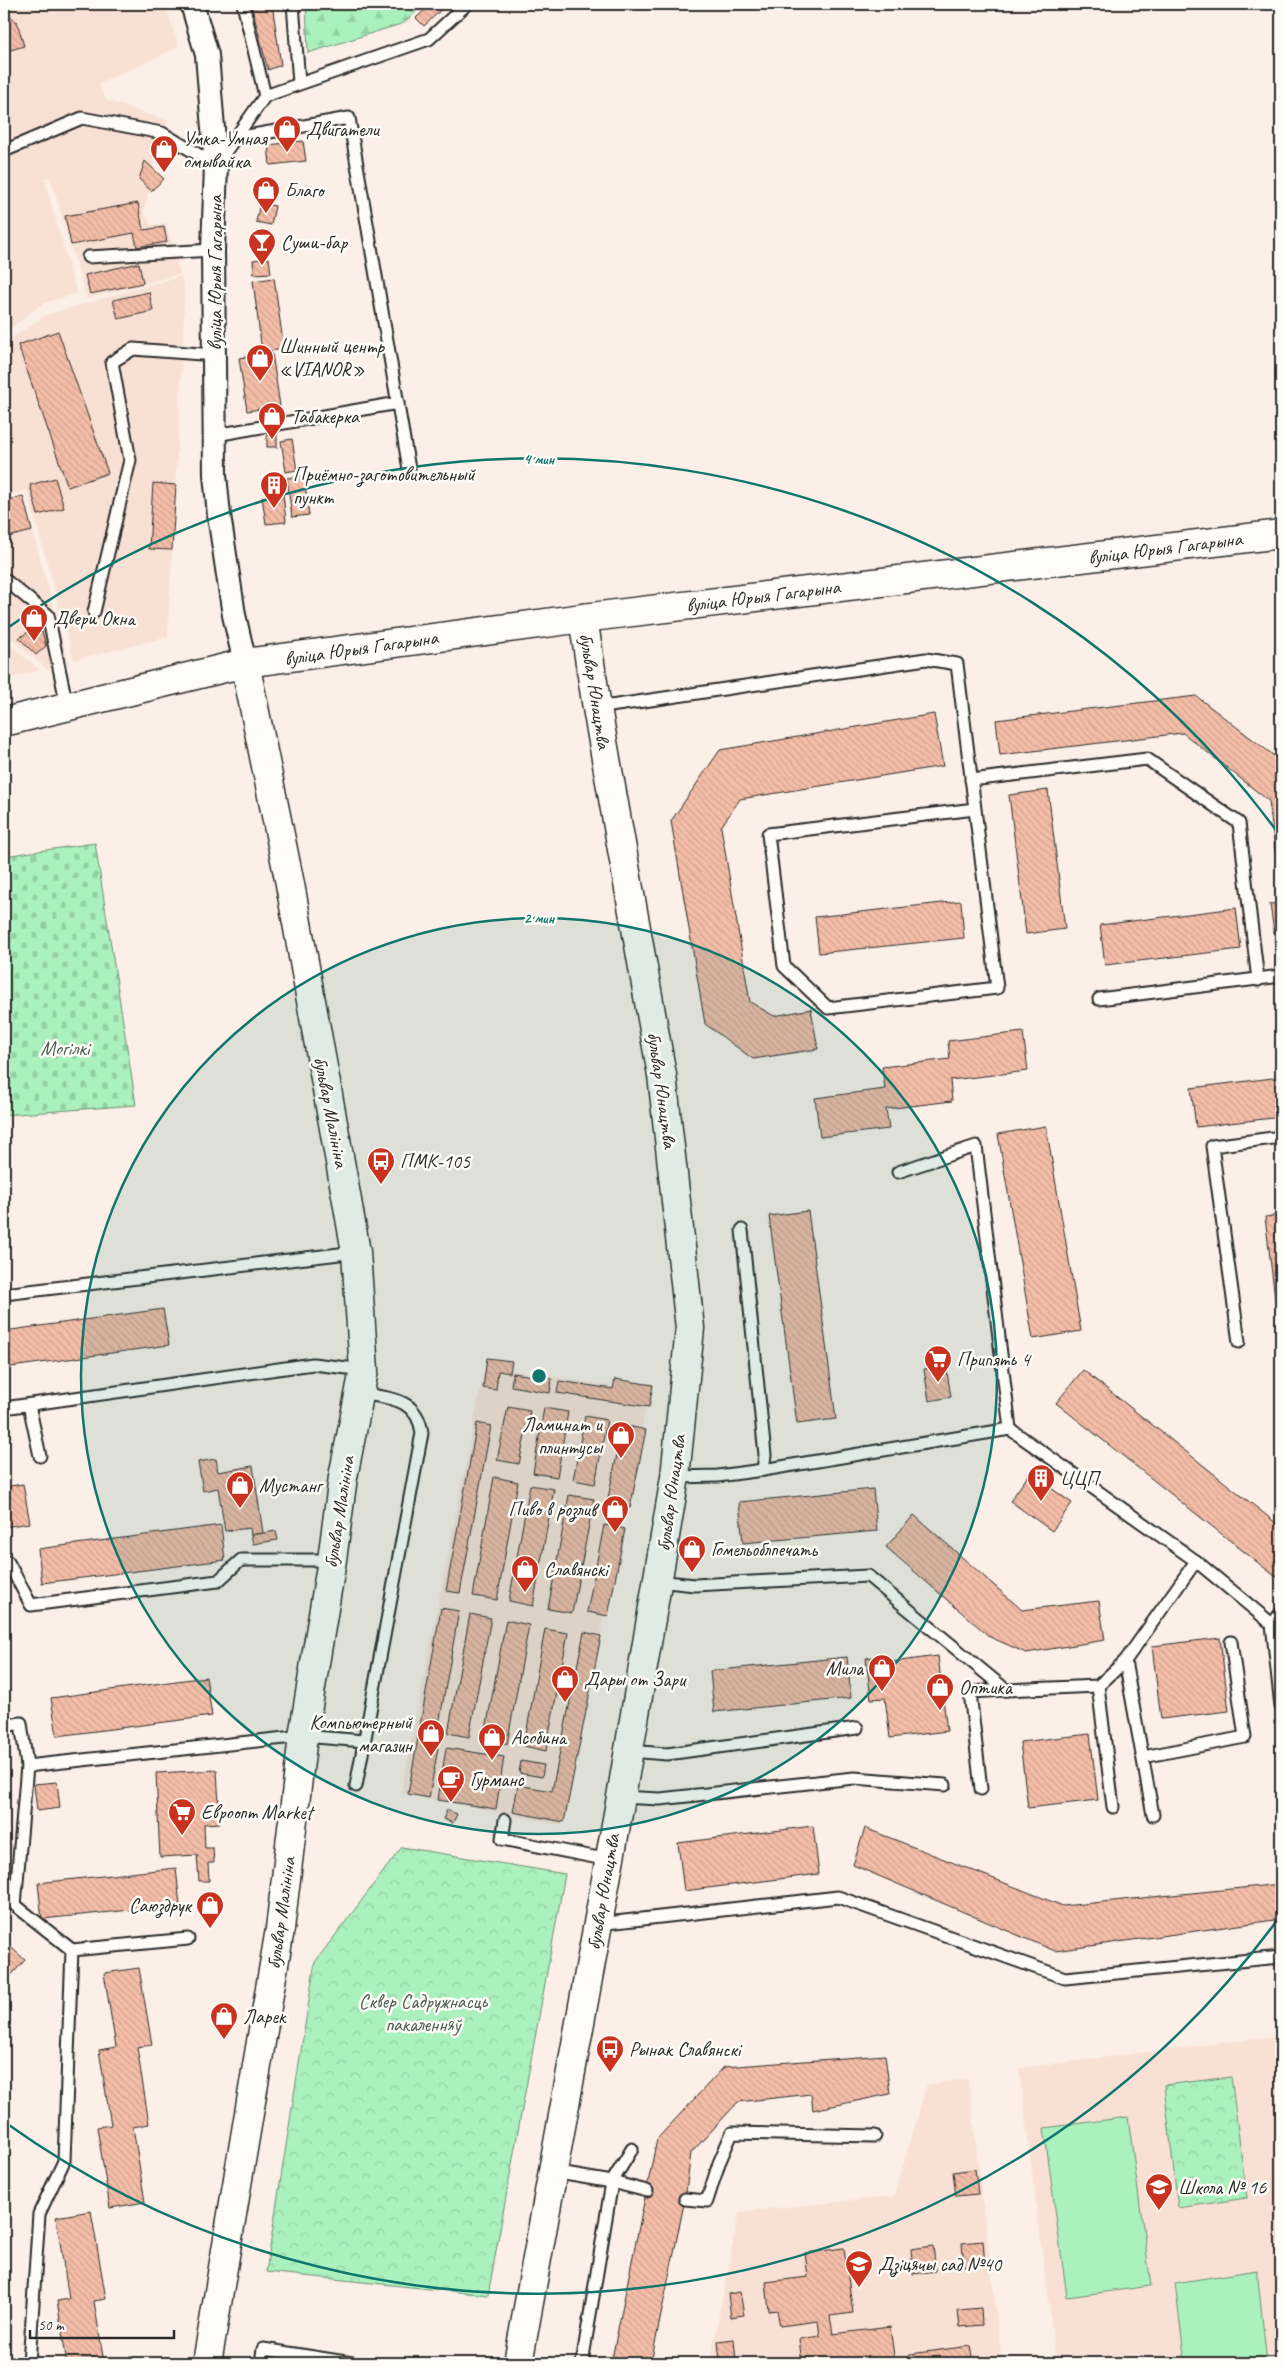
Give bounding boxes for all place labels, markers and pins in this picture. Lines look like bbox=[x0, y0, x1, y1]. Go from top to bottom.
shop icon: Двигатели bbox=[272, 114, 302, 153]
place label: Двигатели bbox=[306, 117, 380, 142]
place label: Умка-Умная омывайка bbox=[183, 126, 268, 174]
shop icon: Умка-Умная омывайка bbox=[149, 134, 179, 173]
shop icon: Благо bbox=[251, 175, 281, 214]
place label: Благо bbox=[285, 178, 326, 203]
bar icon: Суши-бар bbox=[247, 227, 277, 266]
place label: Суши-бар bbox=[281, 230, 349, 255]
place label: Шинный центр «VIANOR» bbox=[279, 334, 386, 382]
shop icon: Шинный центр «VIANOR» bbox=[245, 343, 275, 382]
shop icon: Табакерка bbox=[257, 401, 287, 440]
place label: Табакерка bbox=[291, 404, 360, 429]
place label: Приёмно-заготовительный пункт bbox=[293, 462, 476, 510]
building icon: Приёмно-заготовительный пункт bbox=[259, 470, 289, 509]
shop icon: Двери Окна bbox=[19, 603, 49, 642]
place label: Двери Окна bbox=[53, 606, 137, 631]
bus stop icon: ПМК-105 bbox=[366, 1146, 396, 1185]
place label: ПМК-105 bbox=[400, 1149, 471, 1174]
supermarket icon: Припять 4 bbox=[923, 1344, 953, 1383]
place label: Припять 4 bbox=[957, 1347, 1032, 1372]
centre of rings bbox=[530, 1367, 548, 1385]
place label: Ламинат и плинтусы bbox=[522, 1412, 604, 1460]
shop icon: Ламинат и плинтусы bbox=[606, 1420, 636, 1459]
building icon: ЦЦП bbox=[1026, 1463, 1056, 1502]
place label: ЦЦП bbox=[1060, 1466, 1102, 1491]
shop icon: Мустанг bbox=[225, 1470, 255, 1509]
place label: Мустанг bbox=[259, 1473, 324, 1498]
shop icon: Пиво в розлив bbox=[600, 1494, 630, 1533]
place label: Пиво в розлив bbox=[508, 1497, 600, 1523]
shop icon: Гомельоблпечать bbox=[677, 1534, 707, 1573]
place label: Гомельоблпечать bbox=[711, 1537, 819, 1562]
shop icon: Славянскі bbox=[510, 1554, 540, 1593]
place label: Славянскі bbox=[544, 1557, 610, 1582]
shop icon: Мила bbox=[867, 1653, 897, 1692]
place label: Мила bbox=[826, 1656, 865, 1681]
shop icon: Дары от Зари bbox=[550, 1664, 580, 1703]
place label: Дары от Зари bbox=[584, 1667, 687, 1692]
shop icon: Оптика bbox=[925, 1672, 955, 1711]
place label: Оптика bbox=[959, 1675, 1014, 1700]
place label: Компьютерный магазин bbox=[310, 1710, 414, 1758]
shop icon: Компьютерный магазин bbox=[416, 1718, 446, 1757]
shop icon: Асобина bbox=[477, 1722, 507, 1761]
place label: Асобина bbox=[511, 1725, 568, 1750]
cafe icon: Гурманс bbox=[436, 1764, 466, 1803]
place label: Гурманс bbox=[470, 1767, 524, 1792]
supermarket icon: Евроопт Market bbox=[167, 1797, 197, 1836]
place label: Евроопт Market bbox=[201, 1800, 316, 1825]
shop icon: Саюздрук bbox=[195, 1890, 225, 1929]
place label: Саюздрук bbox=[129, 1893, 193, 1919]
shop icon: Ларек bbox=[209, 2001, 239, 2040]
place label: Ларек bbox=[243, 2004, 287, 2029]
bus stop icon: Рынак Славянскі bbox=[595, 2034, 625, 2073]
place label: Рынак Славянскі bbox=[629, 2037, 743, 2062]
school or university icon: Школа № 16 bbox=[1144, 2172, 1174, 2211]
place label: Школа № 16 bbox=[1178, 2175, 1267, 2200]
school or university icon: Дзіцячы сад №40 bbox=[844, 2249, 874, 2288]
place label: Дзіцячы сад №40 bbox=[878, 2252, 1003, 2278]

